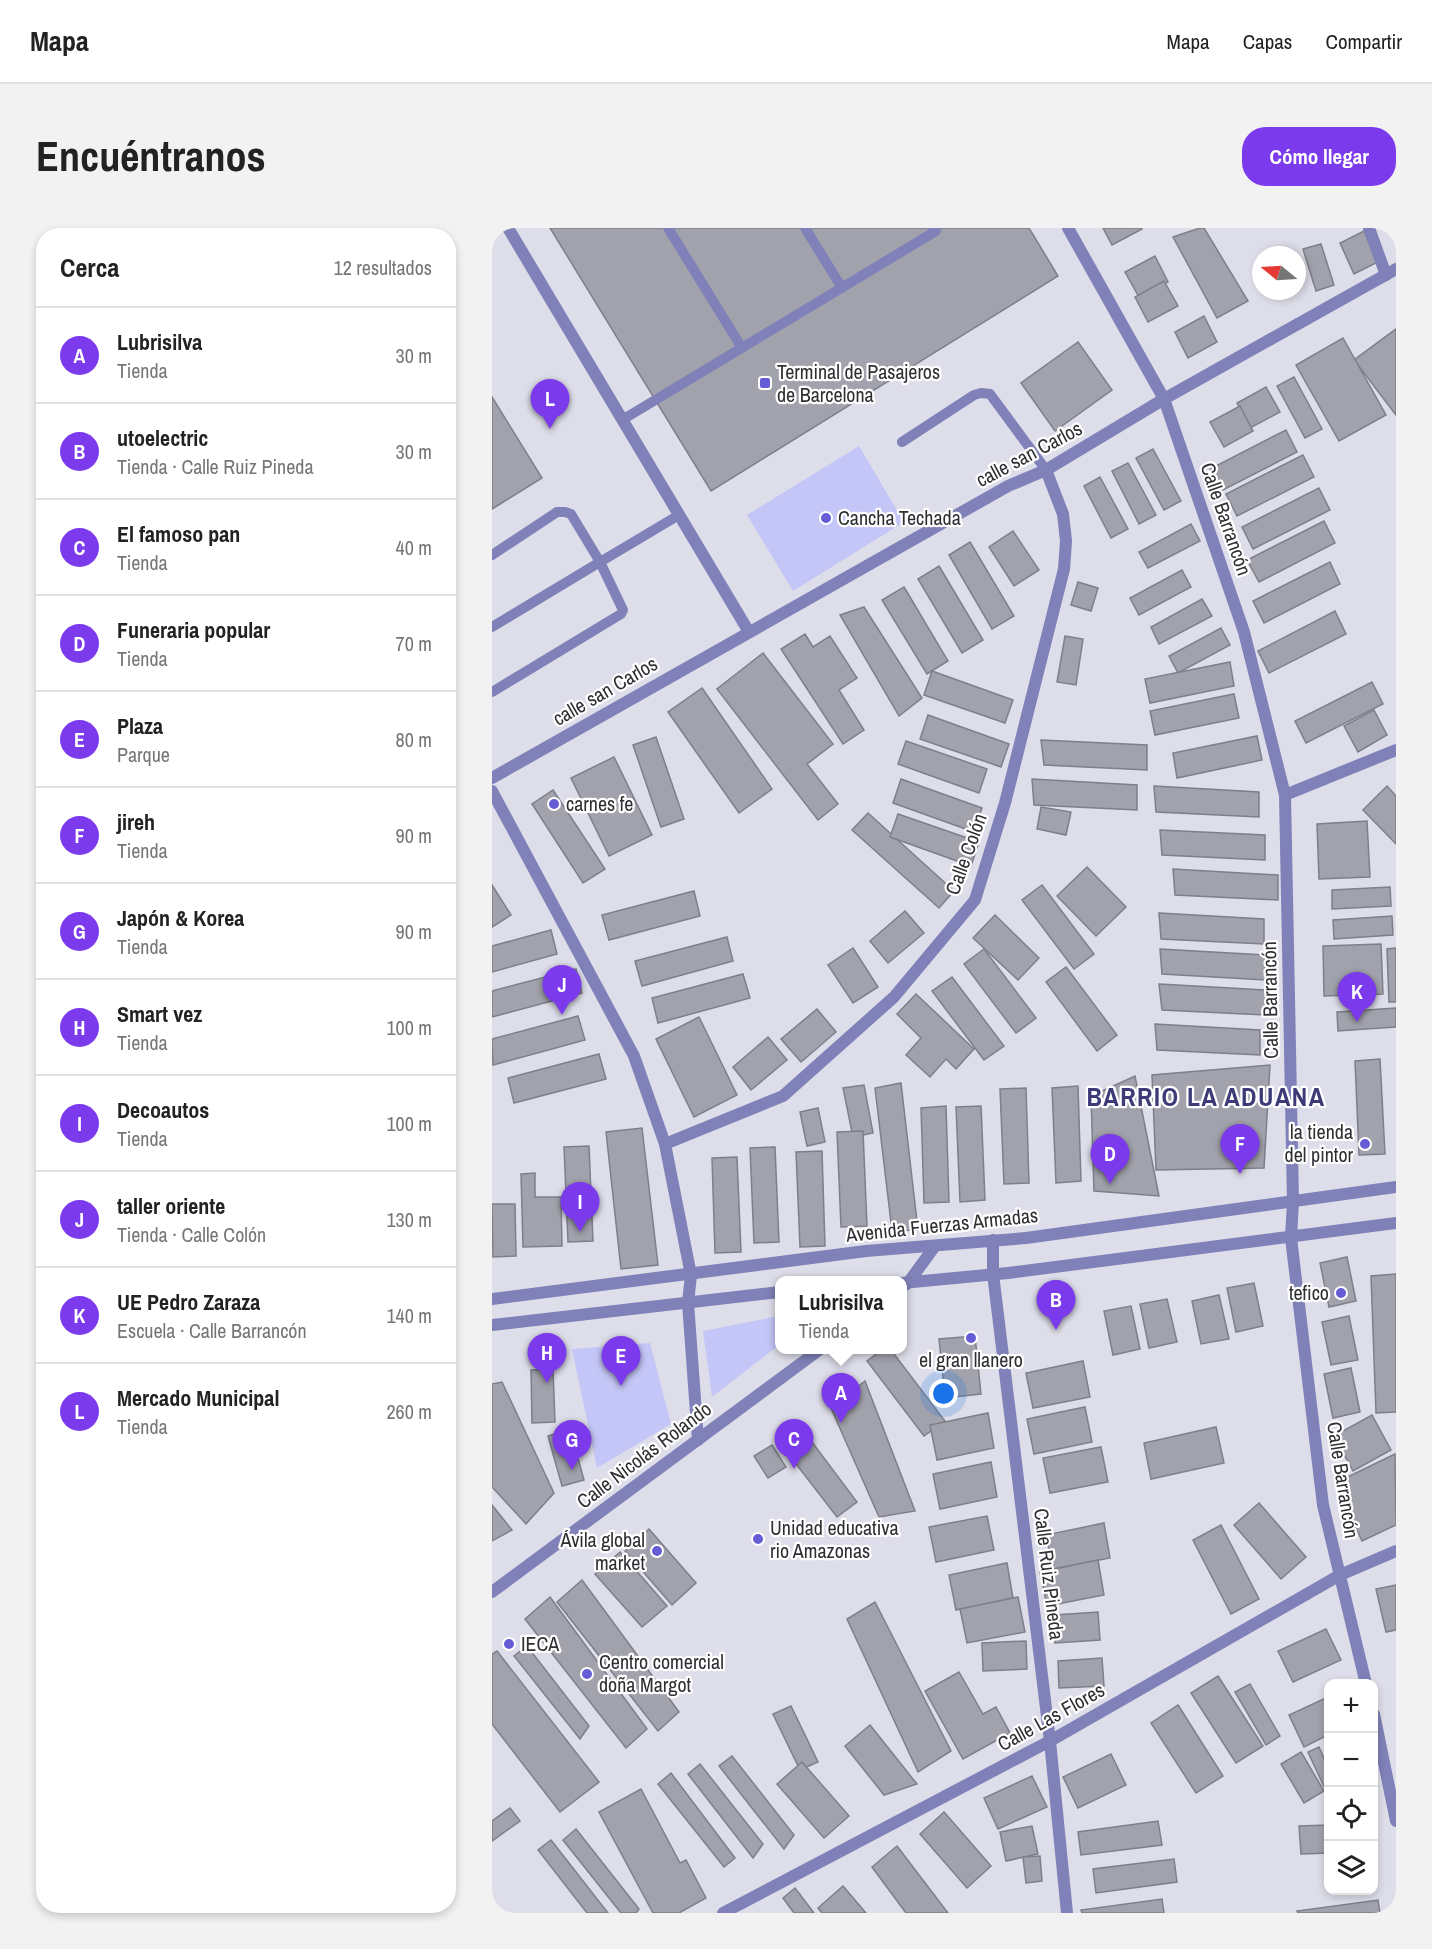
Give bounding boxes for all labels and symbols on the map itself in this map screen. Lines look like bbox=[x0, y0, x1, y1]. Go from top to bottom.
north arrow bbox=[1252, 246, 1306, 300]
place label: Terminal de Pasajeros de Barcelona bbox=[777, 358, 940, 408]
marker: Terminal de Pasajeros de Barcelona bbox=[758, 376, 772, 390]
pin: L bbox=[530, 380, 570, 429]
street label: calle san Carlos bbox=[971, 414, 1087, 493]
street label: Calle Barrancón bbox=[1195, 459, 1258, 579]
place label: Cancha Techada bbox=[838, 504, 961, 531]
marker: Cancha Techada bbox=[819, 511, 833, 525]
street label: calle san Carlos bbox=[547, 650, 662, 731]
place label: carnes fe bbox=[566, 790, 633, 817]
marker: carnes fe bbox=[547, 797, 561, 811]
street label: Calle Colón bbox=[938, 809, 993, 898]
street label: Calle Barrancón bbox=[1255, 941, 1284, 1059]
pin: J bbox=[542, 966, 582, 1015]
pin: K bbox=[1338, 972, 1376, 1022]
district label: BARRIO LA ADUANA bbox=[1086, 1079, 1326, 1114]
place label: la tienda del pintor bbox=[1285, 1118, 1354, 1168]
pin: F bbox=[1220, 1124, 1260, 1174]
pin: D bbox=[1090, 1134, 1130, 1184]
marker: la tienda del pintor bbox=[1358, 1137, 1372, 1151]
pin: I bbox=[560, 1182, 599, 1232]
street label: Avenida Fuerzas Armadas bbox=[844, 1201, 1039, 1248]
place label: tefico bbox=[1289, 1279, 1329, 1306]
pin: B bbox=[1036, 1280, 1076, 1330]
marker: tefico bbox=[1334, 1286, 1348, 1300]
marker: el gran llanero bbox=[964, 1331, 978, 1345]
pin: H bbox=[528, 1334, 566, 1383]
pin: E bbox=[602, 1336, 640, 1386]
place label: el gran llanero bbox=[919, 1346, 1023, 1373]
pin: A bbox=[822, 1374, 860, 1423]
your location bbox=[929, 1379, 958, 1408]
street label: Calle Nicolás Rolando bbox=[571, 1395, 717, 1514]
pin: G bbox=[552, 1420, 592, 1470]
pin: C bbox=[774, 1420, 814, 1469]
street label: Calle Barrancón bbox=[1321, 1420, 1366, 1540]
street label: Calle Ruiz Pineda bbox=[1028, 1507, 1071, 1641]
place label: Unidad educativa rio Amazonas bbox=[770, 1514, 899, 1564]
place label: Ávila global market bbox=[560, 1526, 645, 1576]
marker: Unidad educativa rio Amazonas bbox=[751, 1532, 765, 1546]
marker: Ávila global market bbox=[650, 1544, 664, 1558]
place label: IECA bbox=[521, 1630, 559, 1657]
marker: IECA bbox=[502, 1637, 516, 1651]
place label: Centro comercial doña Margot bbox=[599, 1648, 724, 1698]
marker: Centro comercial doña Margot bbox=[580, 1667, 594, 1681]
street label: Calle Las Flores bbox=[992, 1676, 1109, 1757]

